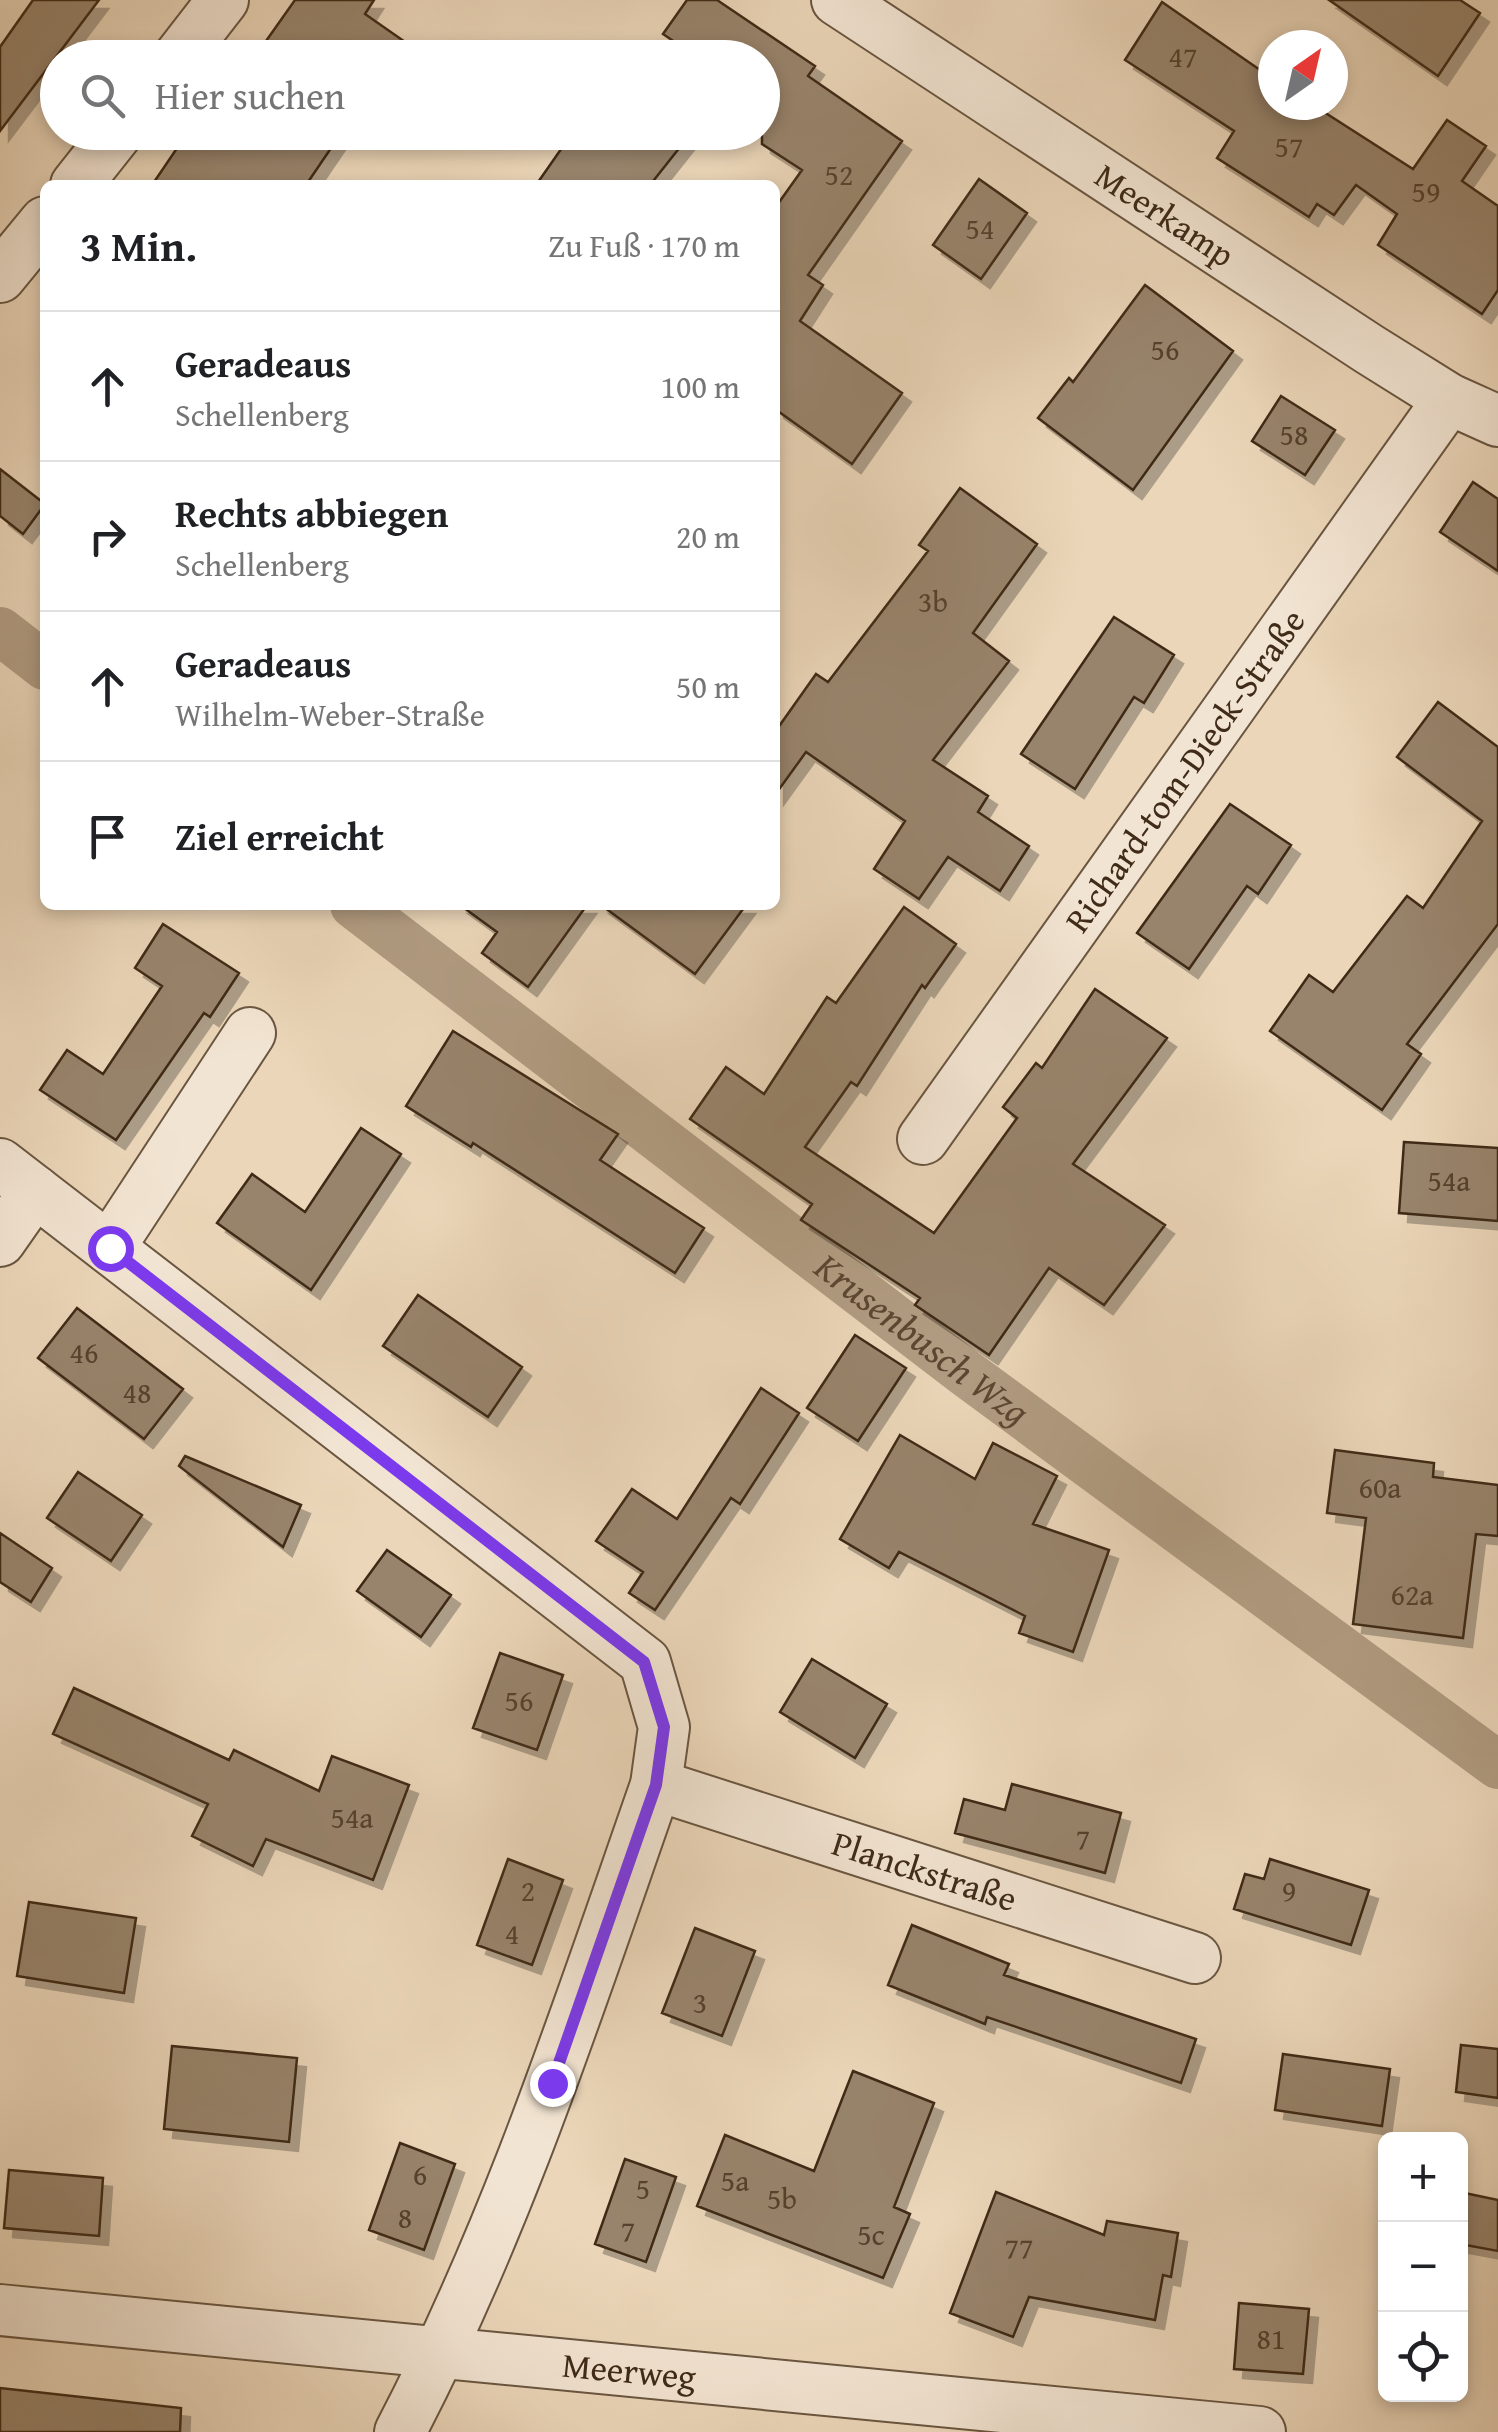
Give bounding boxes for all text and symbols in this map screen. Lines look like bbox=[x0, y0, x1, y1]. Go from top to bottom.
north arrow bbox=[1258, 30, 1348, 120]
house number: 47 bbox=[1169, 34, 1197, 78]
search box bbox=[40, 40, 780, 150]
text: Hier suchen bbox=[155, 67, 345, 123]
icon: search bbox=[75, 68, 130, 123]
house number: 57 bbox=[1275, 124, 1303, 168]
street label: Meerkamp bbox=[1085, 150, 1245, 279]
house number: 52 bbox=[825, 152, 853, 196]
house number: 59 bbox=[1412, 169, 1440, 213]
house number: 54 bbox=[966, 206, 994, 250]
text: 3 Min. bbox=[80, 215, 197, 276]
text: Zu Fuß · 170 m bbox=[548, 222, 740, 269]
house number: 56 bbox=[1151, 327, 1179, 371]
text: Geradeaus bbox=[175, 335, 351, 391]
icon: ahead bbox=[80, 359, 135, 414]
text: 100 m bbox=[661, 363, 740, 410]
text: Schellenberg bbox=[175, 391, 349, 438]
house number: 58 bbox=[1280, 412, 1308, 456]
text: Rechts abbiegen bbox=[175, 485, 448, 541]
icon: right bbox=[80, 509, 135, 564]
text: 20 m bbox=[676, 513, 740, 560]
text: Schellenberg bbox=[175, 541, 349, 588]
house number: 3b bbox=[918, 579, 948, 623]
street label: Richard-tom-Dieck-Straße bbox=[1052, 598, 1317, 942]
text: Geradeaus bbox=[175, 635, 351, 691]
icon: ahead bbox=[80, 659, 135, 714]
text: 50 m bbox=[676, 663, 740, 710]
text: Wilhelm-Weber-Straße bbox=[175, 691, 485, 738]
text: Ziel erreicht bbox=[175, 808, 384, 864]
icon: arrive bbox=[80, 809, 135, 864]
house number: 54a bbox=[1427, 1158, 1471, 1202]
route start bbox=[88, 1226, 134, 1272]
water label: Krusenbusch Wzg bbox=[803, 1238, 1042, 1438]
house number: 46 bbox=[70, 1330, 98, 1374]
house number: 48 bbox=[123, 1370, 151, 1414]
house number: 60a bbox=[1358, 1465, 1402, 1509]
house number: 62a bbox=[1390, 1572, 1434, 1616]
house number: 56 bbox=[505, 1678, 533, 1722]
house number: 54a bbox=[330, 1795, 374, 1839]
house number: 7 bbox=[1076, 1816, 1090, 1860]
street label: Planckstraße bbox=[826, 1817, 1024, 1924]
house number: 2 bbox=[521, 1868, 535, 1912]
house number: 9 bbox=[1282, 1868, 1296, 1912]
house number: 4 bbox=[505, 1911, 519, 1955]
house number: 3 bbox=[693, 1980, 707, 2024]
route end bbox=[530, 2061, 576, 2107]
map controls bbox=[1378, 2132, 1468, 2402]
button: + bbox=[1378, 2132, 1468, 2222]
house number: 6 bbox=[413, 2152, 427, 2196]
house number: 5a bbox=[721, 2158, 749, 2202]
house number: 5 bbox=[636, 2166, 650, 2210]
house number: 5b bbox=[767, 2176, 797, 2220]
house number: 8 bbox=[398, 2195, 412, 2239]
house number: 7 bbox=[621, 2208, 635, 2252]
house number: 5c bbox=[857, 2212, 885, 2256]
button: − bbox=[1378, 2222, 1468, 2312]
house number: 77 bbox=[1005, 2225, 1033, 2269]
button: locate bbox=[1378, 2312, 1468, 2402]
house number: 81 bbox=[1257, 2316, 1285, 2360]
street label: Meerweg bbox=[560, 2339, 699, 2402]

